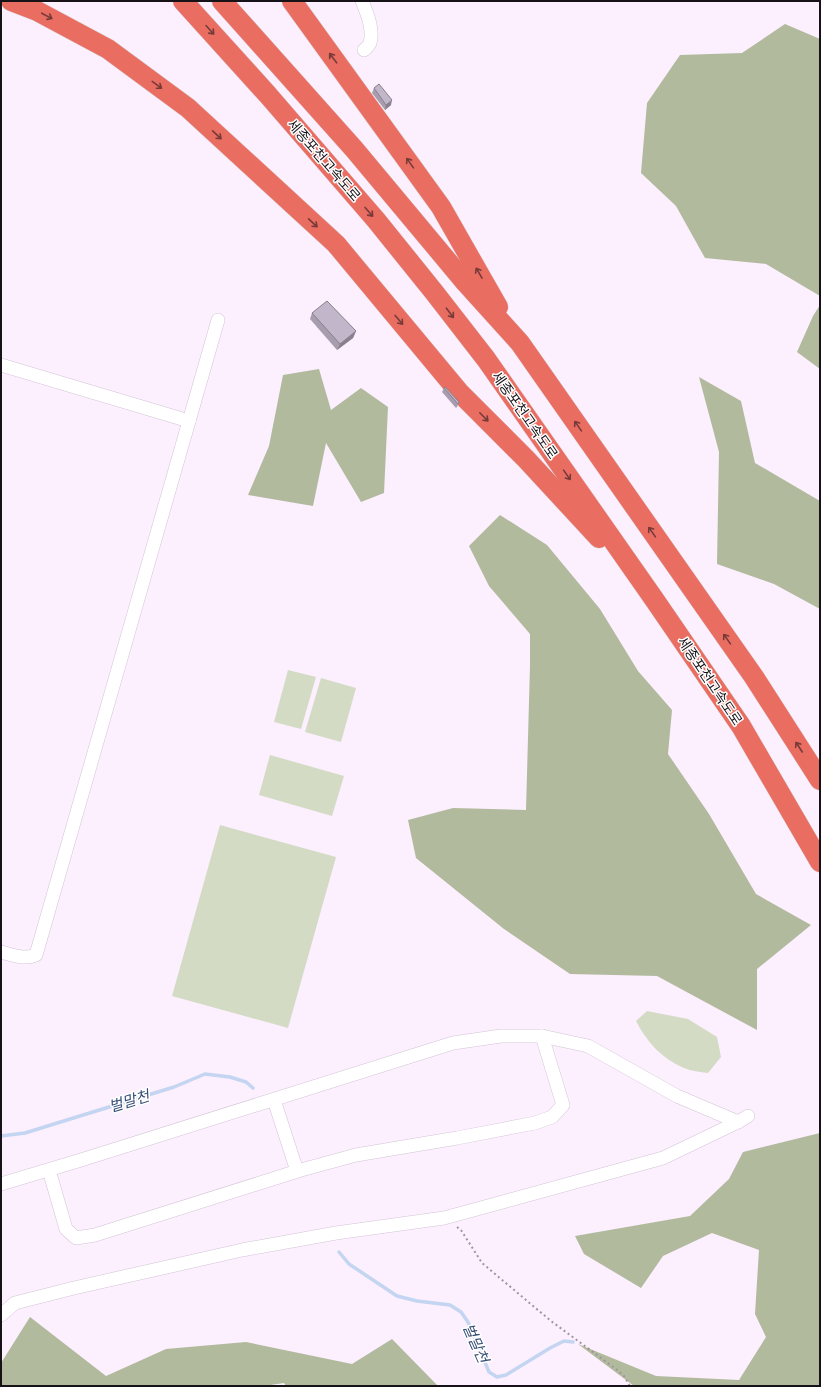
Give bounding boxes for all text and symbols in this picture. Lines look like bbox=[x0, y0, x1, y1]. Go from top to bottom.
one-way arrow bbox=[41, 13, 53, 20]
one-way arrow bbox=[205, 25, 214, 35]
one-way arrow bbox=[329, 53, 337, 64]
one-way arrow bbox=[151, 81, 162, 89]
street label: 세종포천고속도로 bbox=[283, 115, 365, 205]
one-way arrow bbox=[212, 130, 222, 139]
one-way arrow bbox=[406, 158, 414, 169]
one-way arrow bbox=[365, 207, 374, 217]
one-way arrow bbox=[308, 218, 318, 227]
one-way arrow bbox=[474, 267, 482, 279]
one-way arrow bbox=[446, 308, 455, 319]
one-way arrow bbox=[394, 314, 403, 325]
street label: 세종포천고속도로 bbox=[488, 368, 562, 462]
one-way arrow bbox=[479, 413, 489, 422]
one-way arrow bbox=[574, 421, 582, 432]
one-way arrow bbox=[563, 470, 572, 481]
one-way arrow bbox=[648, 527, 656, 538]
street label: 세종포천고속도로 bbox=[674, 633, 746, 729]
one-way arrow bbox=[723, 633, 731, 644]
one-way arrow bbox=[795, 742, 803, 753]
water label: 벌말천 bbox=[106, 1085, 154, 1116]
water label: 벌말천 bbox=[459, 1320, 494, 1368]

